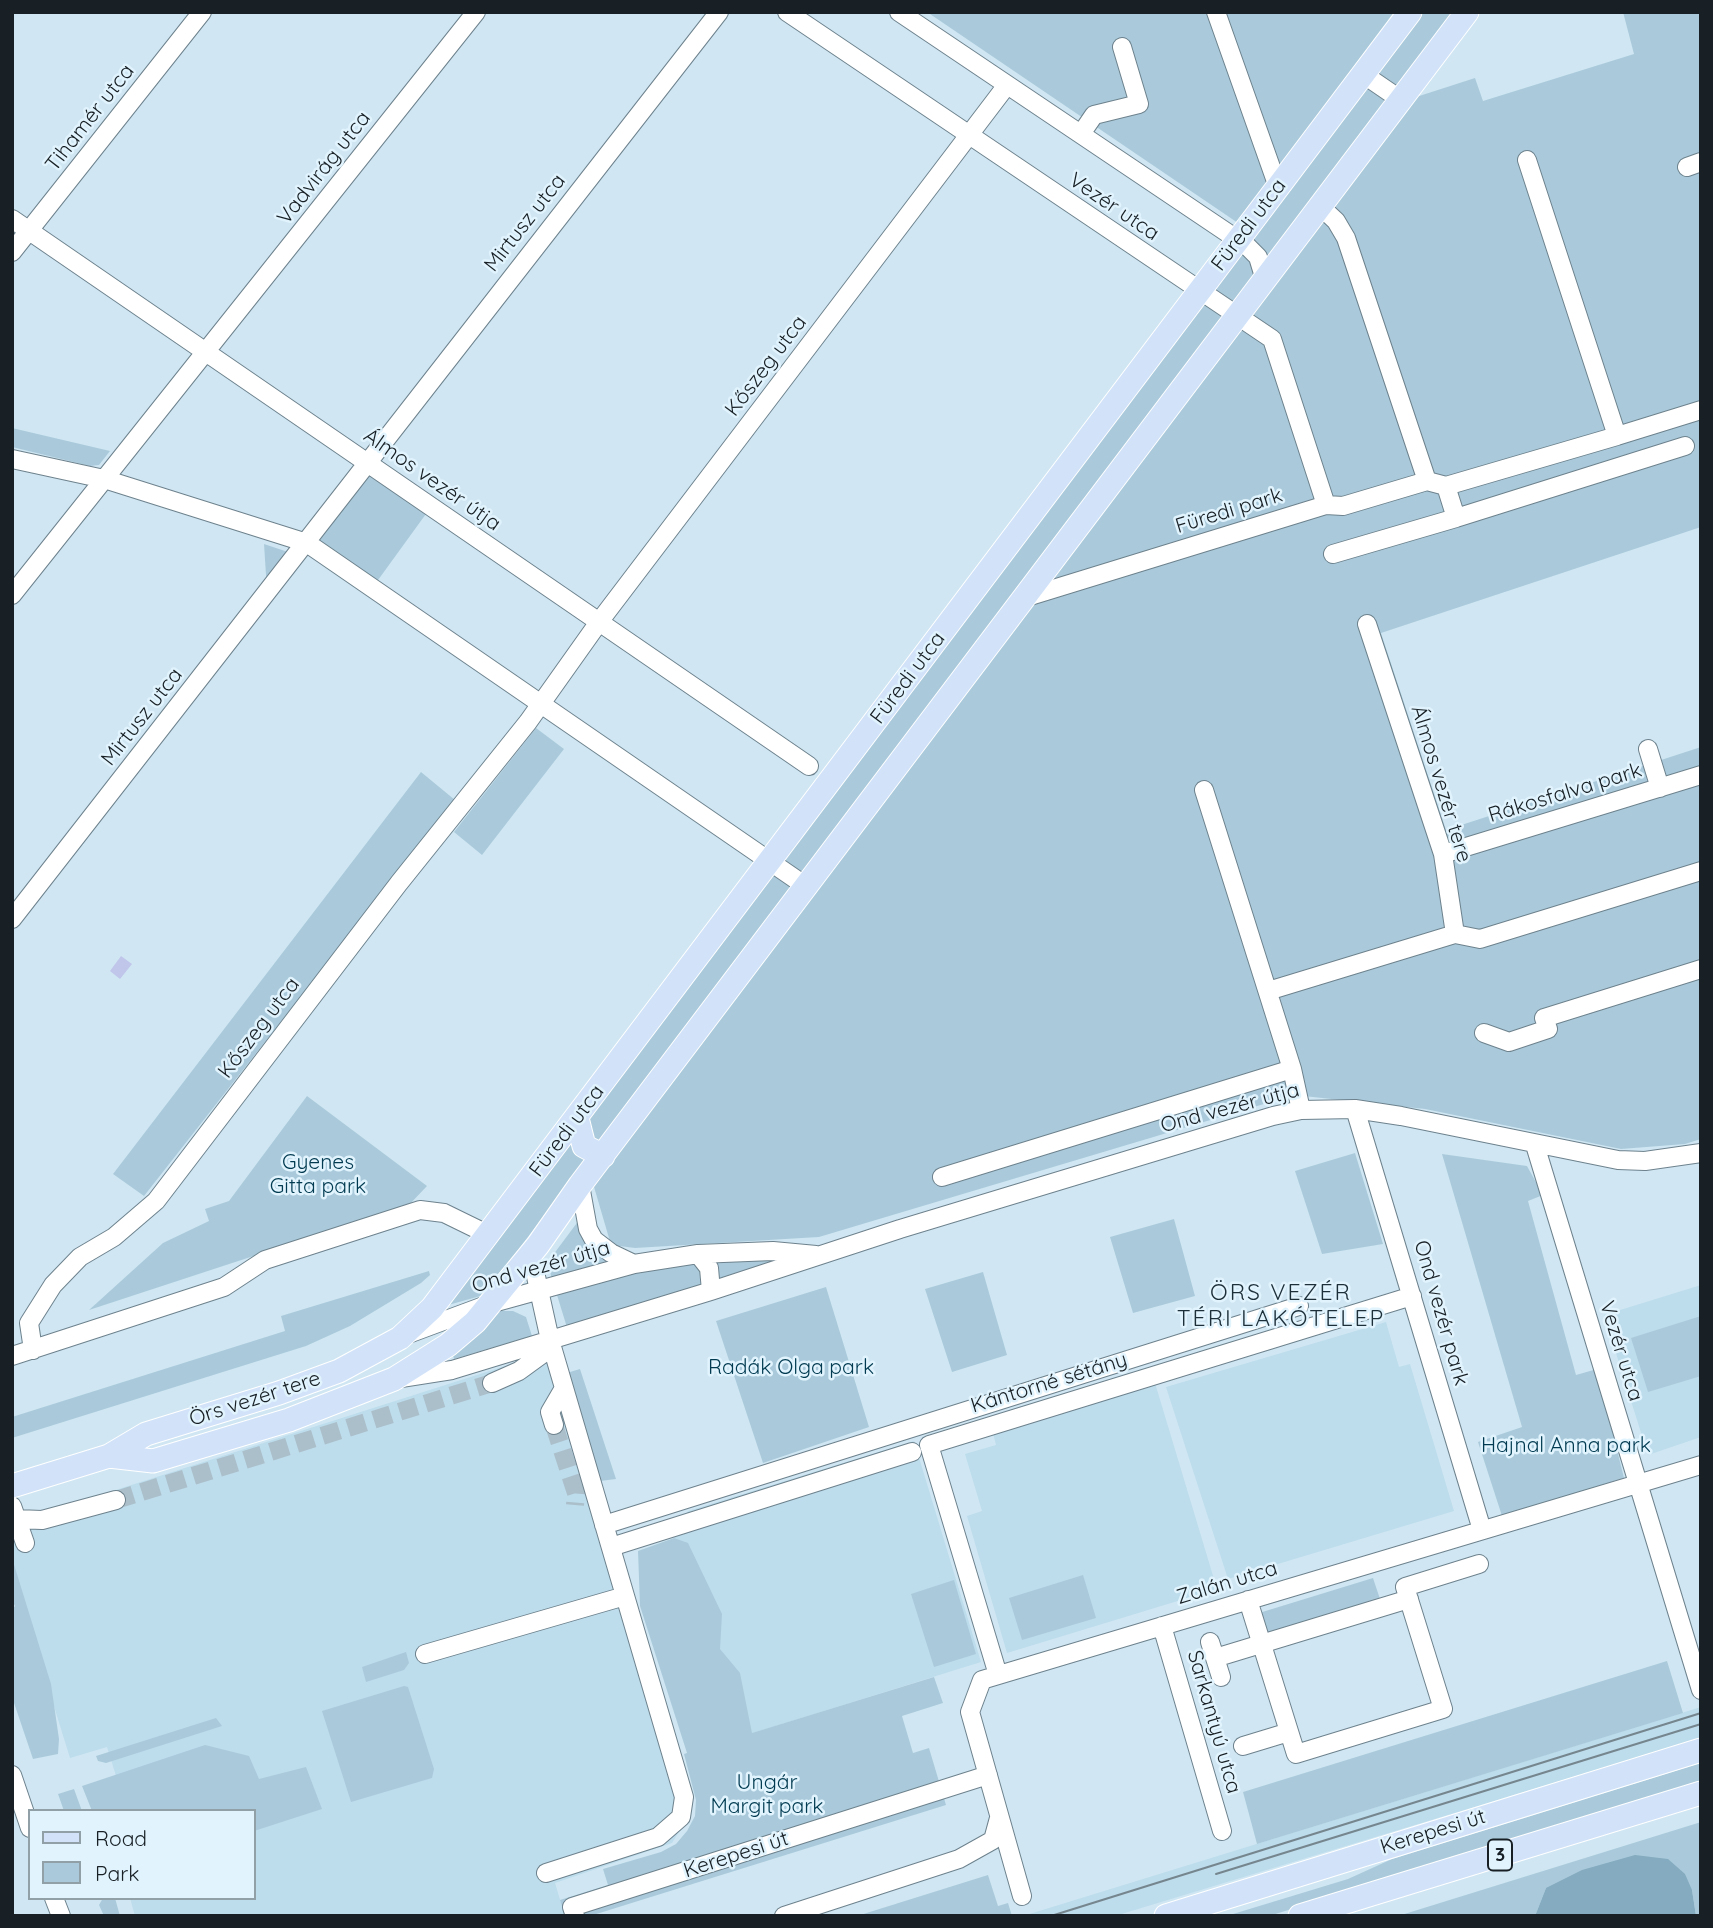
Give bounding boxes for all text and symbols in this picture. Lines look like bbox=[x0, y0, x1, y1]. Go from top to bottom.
street label: Tihamér utca bbox=[40, 59, 140, 177]
street label: Vadvirág utca bbox=[272, 106, 376, 230]
street label: Vezér utca bbox=[1064, 168, 1164, 246]
street label: Mirtusz utca bbox=[479, 169, 571, 277]
street label: Füredi utca bbox=[1206, 174, 1292, 276]
street label: Kőszeg utca bbox=[720, 311, 812, 421]
street label: Álmos vezér útja bbox=[359, 423, 505, 537]
street label: Füredi park bbox=[1172, 483, 1286, 539]
street label: Füredi utca bbox=[865, 627, 951, 729]
street label: Mirtusz utca bbox=[96, 663, 188, 771]
street label: Álmos vezér tere bbox=[1405, 703, 1477, 865]
street label: Rákosfalva park bbox=[1485, 758, 1645, 828]
street label: Kőszeg utca bbox=[213, 973, 305, 1083]
street label: Ond vezér útja bbox=[1158, 1077, 1302, 1139]
street label: Füredi utca bbox=[524, 1080, 610, 1182]
park label: Gyenes Gitta park bbox=[270, 1150, 366, 1200]
street label: Ond vezér útja bbox=[469, 1235, 613, 1299]
street label: Ond vezér park bbox=[1408, 1238, 1474, 1388]
district label: ÖRS VEZÉR TÉRI LAKÓTELEP bbox=[1178, 1279, 1384, 1333]
street label: Vezér utca bbox=[1594, 1298, 1648, 1404]
street label: Kántorné sétány bbox=[968, 1347, 1130, 1419]
park label: Radák Olga park bbox=[708, 1355, 874, 1381]
street label: Örs vezér tere bbox=[186, 1366, 324, 1432]
park label: Hajnal Anna park bbox=[1481, 1433, 1651, 1459]
street label: Zalán utca bbox=[1173, 1556, 1281, 1610]
street label: Sarkantyú utca bbox=[1182, 1647, 1246, 1797]
park label: Ungár Margit park bbox=[710, 1770, 824, 1820]
street label: Kerepesi út bbox=[1377, 1804, 1489, 1860]
legend bbox=[28, 1809, 256, 1900]
text: Road bbox=[95, 1825, 147, 1851]
street label: Kerepesi út bbox=[680, 1826, 792, 1884]
road number: 3 bbox=[1488, 1840, 1512, 1870]
text: Park bbox=[95, 1860, 139, 1886]

